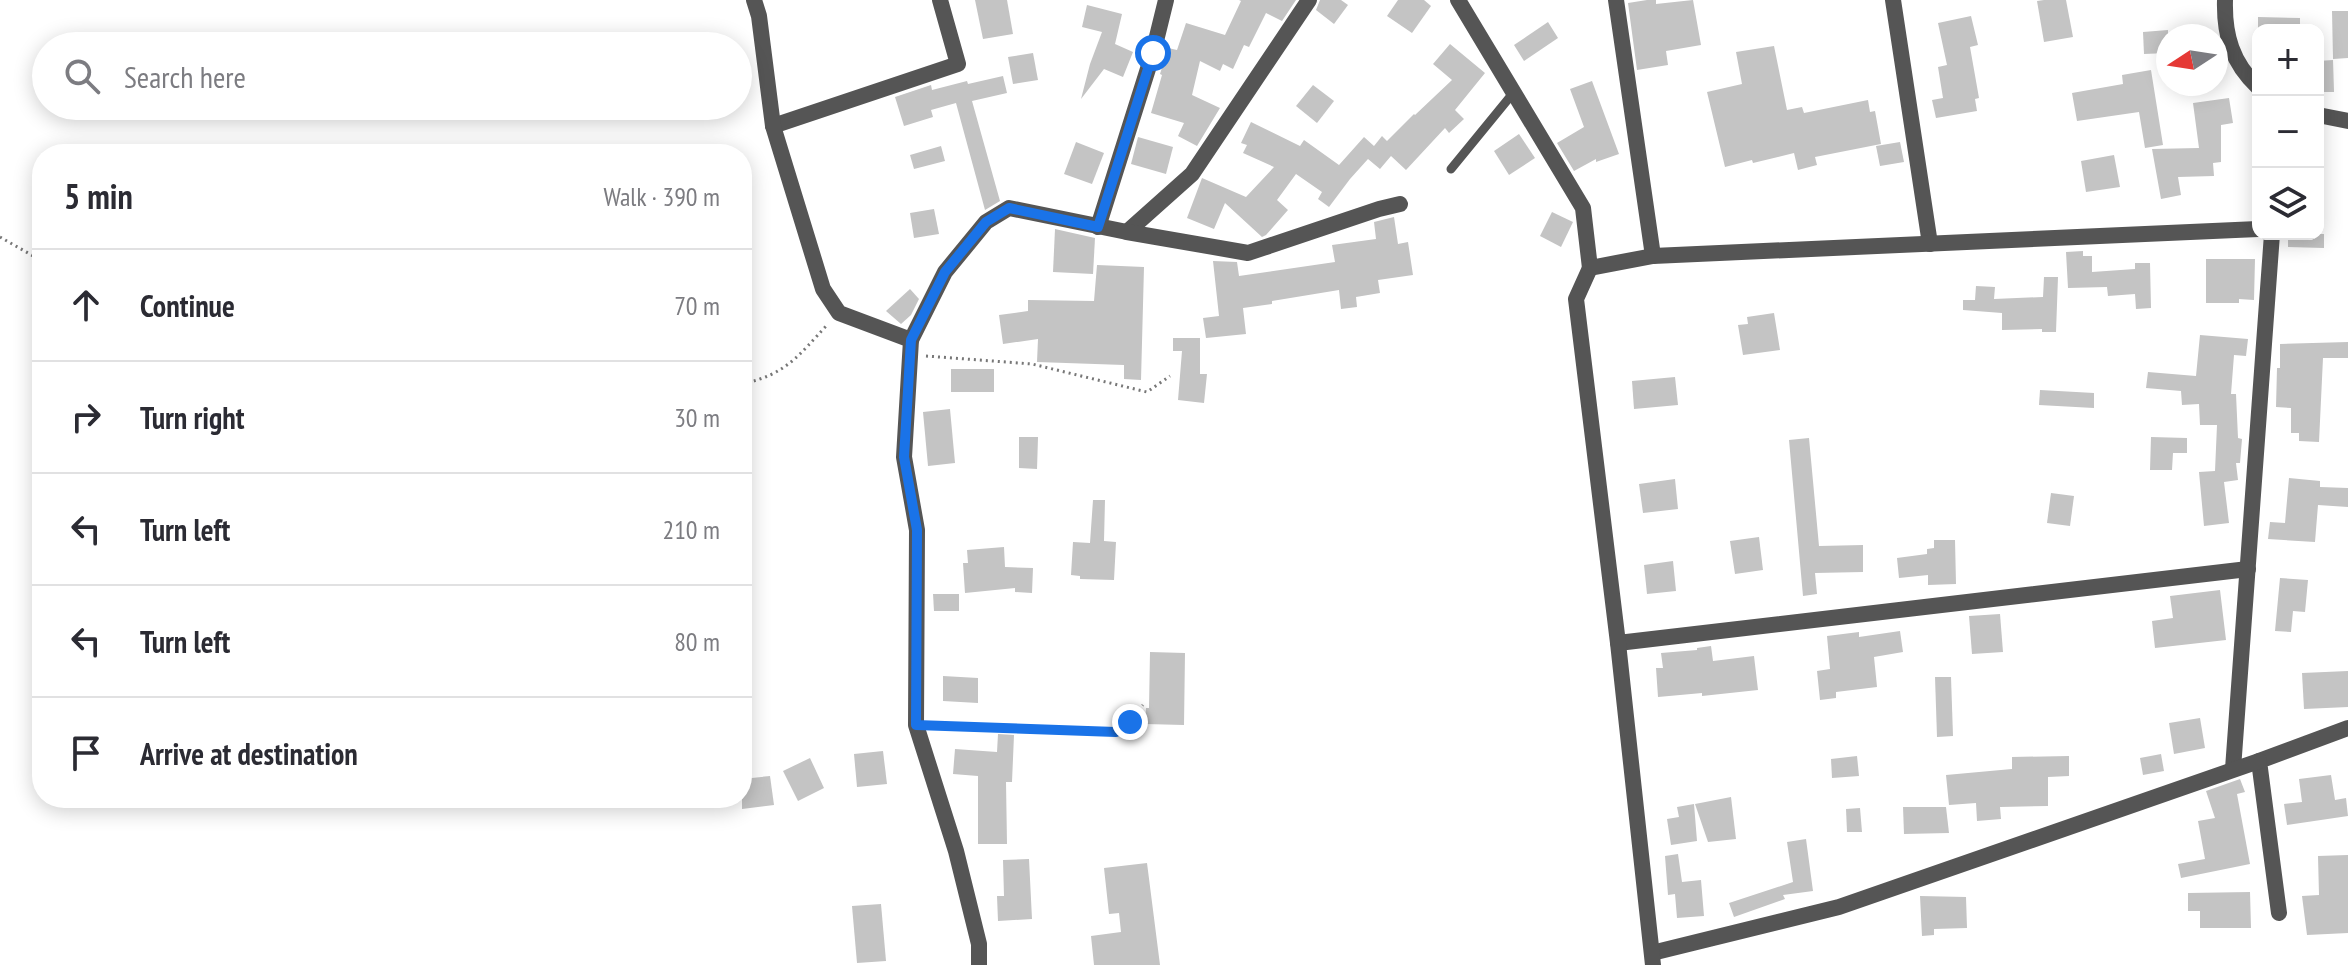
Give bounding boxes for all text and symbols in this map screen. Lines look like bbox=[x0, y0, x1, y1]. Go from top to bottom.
north arrow bbox=[2156, 24, 2228, 96]
map controls bbox=[2252, 24, 2324, 240]
button: + bbox=[2252, 24, 2324, 96]
search box bbox=[32, 32, 752, 120]
route start bbox=[1135, 35, 1171, 71]
icon: search bbox=[60, 54, 104, 98]
text: Search here bbox=[124, 57, 246, 96]
button: − bbox=[2252, 96, 2324, 168]
button: layers bbox=[2252, 168, 2324, 240]
text: 5 min bbox=[64, 174, 133, 218]
text: Walk · 390 m bbox=[603, 180, 720, 213]
icon: ahead bbox=[64, 283, 108, 327]
text: Continue bbox=[140, 286, 235, 325]
text: 70 m bbox=[674, 289, 720, 322]
icon: right bbox=[64, 395, 108, 439]
text: Turn right bbox=[140, 398, 244, 437]
text: 30 m bbox=[674, 401, 720, 434]
icon: left bbox=[64, 507, 108, 551]
text: Turn left bbox=[140, 510, 230, 549]
text: 210 m bbox=[662, 513, 720, 546]
icon: left bbox=[64, 619, 108, 663]
text: Turn left bbox=[140, 622, 230, 661]
text: 80 m bbox=[674, 625, 720, 658]
route end bbox=[1112, 704, 1148, 740]
icon: arrive bbox=[64, 731, 108, 775]
text: Arrive at destination bbox=[140, 734, 358, 773]

